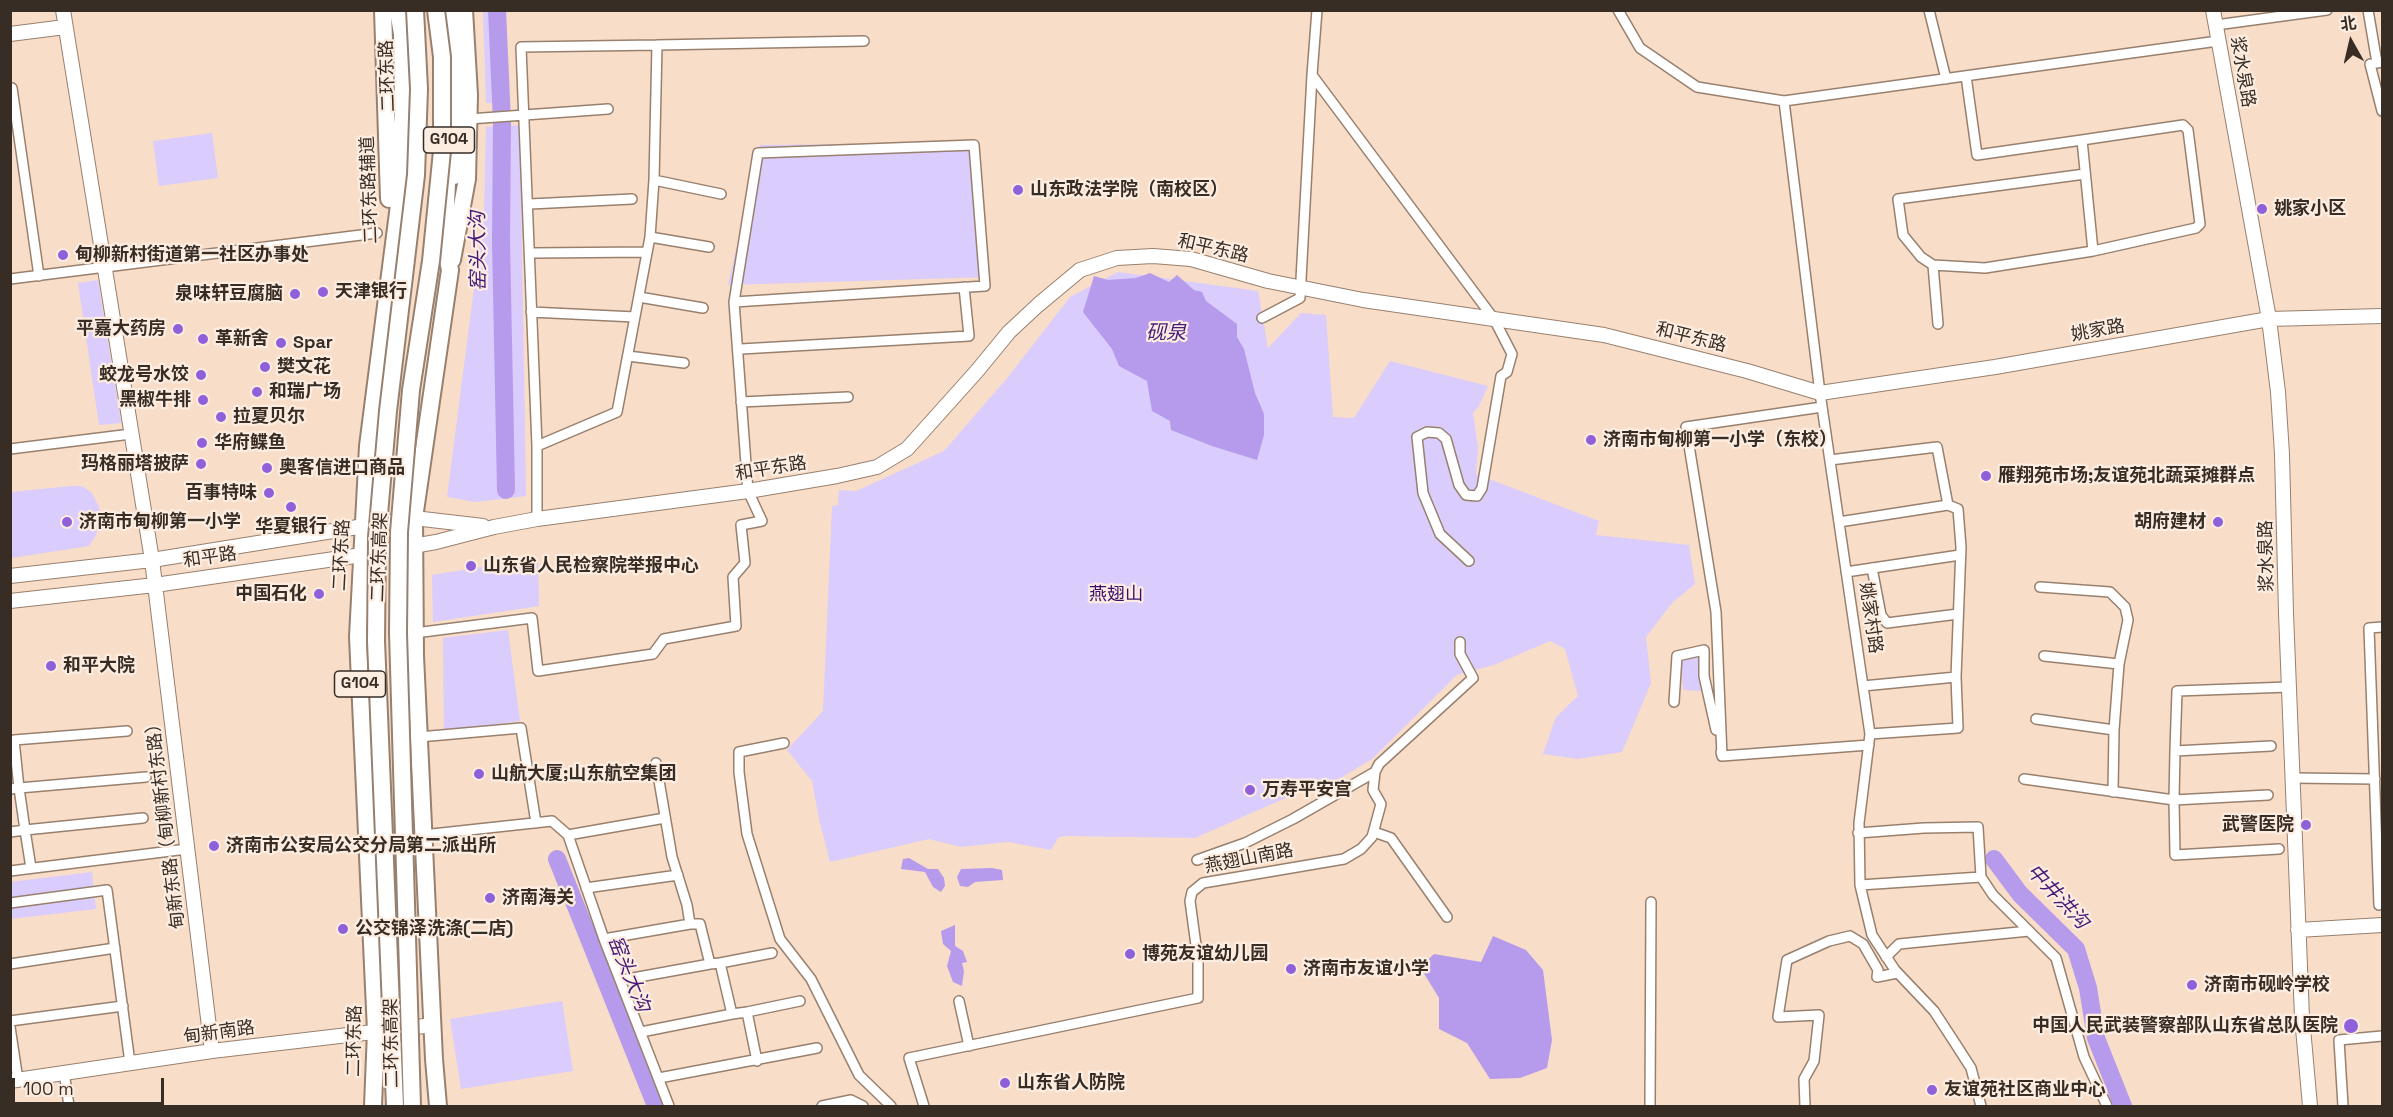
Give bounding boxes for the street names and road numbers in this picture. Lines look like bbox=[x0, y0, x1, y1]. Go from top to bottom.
street label: 浆水泉路 bbox=[2225, 35, 2259, 109]
street label: 二环东路 bbox=[376, 40, 400, 112]
road number: G104 bbox=[424, 127, 474, 153]
street label: 二环东路辅道 bbox=[357, 136, 383, 244]
street label: 和平东路 bbox=[1175, 230, 1251, 268]
street label: 姚家路 bbox=[2070, 316, 2126, 346]
street label: 和平东路 bbox=[1653, 319, 1729, 357]
street label: 和平东路 bbox=[734, 453, 808, 485]
street label: 二环东高架 bbox=[368, 512, 392, 602]
street label: 二环东路 bbox=[329, 518, 355, 592]
street label: 浆水泉路 bbox=[2256, 520, 2278, 592]
street label: 和平路 bbox=[182, 544, 238, 572]
street label: 姚家村路 bbox=[1854, 581, 1886, 655]
road number: G104 bbox=[334, 671, 386, 697]
street label: 甸新东路（甸柳新村东路） bbox=[142, 713, 190, 931]
street label: 燕翅山南路 bbox=[1203, 840, 1295, 878]
street label: 二环东高架 bbox=[380, 998, 404, 1088]
street label: 二环东路 bbox=[344, 1005, 366, 1077]
street label: 甸新南路 bbox=[182, 1017, 256, 1049]

